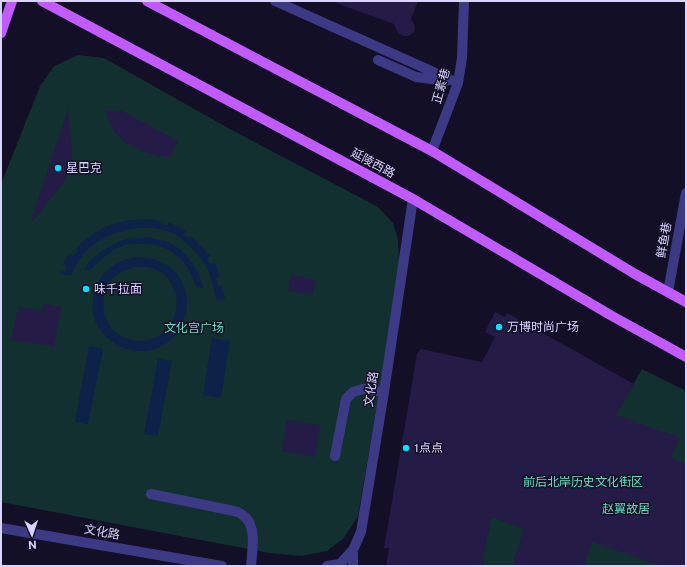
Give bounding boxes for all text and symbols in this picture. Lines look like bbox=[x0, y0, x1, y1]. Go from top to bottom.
street label: 正素巷 bbox=[429, 67, 453, 105]
street label: 延陵西路 bbox=[349, 146, 397, 180]
place label: 星巴克 bbox=[66, 161, 102, 175]
marker: 星巴克 bbox=[53, 163, 63, 173]
street label: 鲜鱼巷 bbox=[654, 221, 674, 259]
place label: 味千拉面 bbox=[94, 282, 142, 296]
marker: 味千拉面 bbox=[81, 284, 91, 294]
place label: 万博时尚广场 bbox=[507, 320, 579, 334]
park label: 文化宫广场 bbox=[164, 321, 224, 335]
marker: 万博时尚广场 bbox=[494, 322, 504, 332]
street label: 文化路 bbox=[361, 370, 381, 408]
place label: 1点点 bbox=[414, 441, 443, 455]
marker: 1点点 bbox=[401, 443, 411, 453]
park label: 前后北岸历史文化街区 bbox=[523, 475, 643, 489]
park label: 赵翼故居 bbox=[602, 502, 650, 516]
north arrow bbox=[12, 515, 52, 555]
street label: 文化路 bbox=[83, 522, 121, 542]
text: N bbox=[28, 539, 37, 551]

